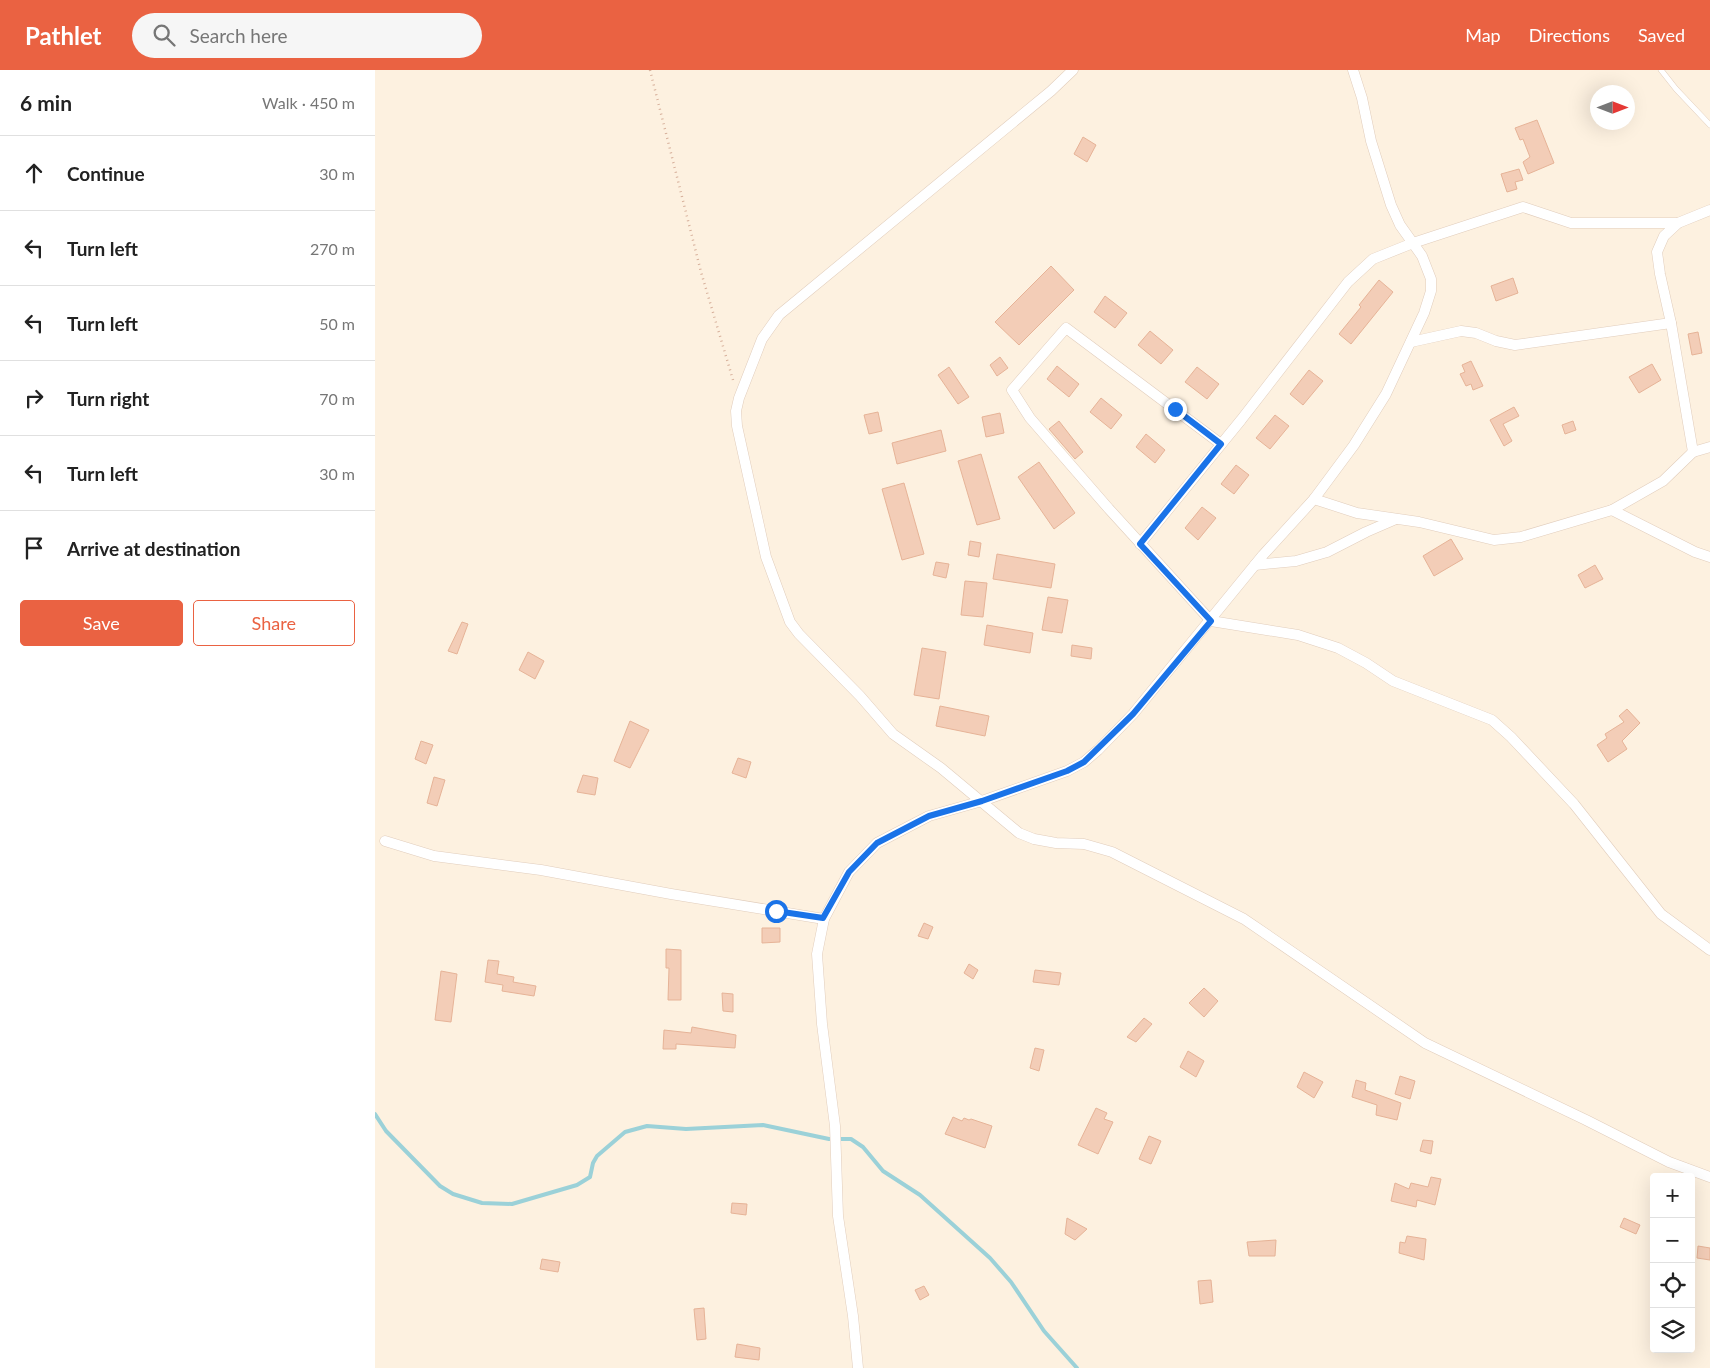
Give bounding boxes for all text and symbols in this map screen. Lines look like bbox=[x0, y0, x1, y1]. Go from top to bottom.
search box bbox=[132, 13, 482, 58]
text: Pathlet bbox=[25, 21, 102, 50]
icon: search bbox=[150, 21, 178, 49]
text: Search here bbox=[190, 24, 288, 47]
text: Map bbox=[1465, 24, 1501, 46]
text: Directions bbox=[1529, 24, 1610, 46]
text: Saved bbox=[1638, 24, 1685, 46]
north arrow bbox=[1590, 85, 1635, 130]
text: 6 min bbox=[20, 90, 72, 115]
text: Walk · 450 m bbox=[262, 93, 355, 112]
icon: ahead bbox=[20, 159, 48, 187]
text: Continue bbox=[67, 162, 145, 185]
text: 30 m bbox=[319, 164, 355, 183]
icon: left bbox=[20, 234, 48, 262]
text: Turn left bbox=[67, 237, 138, 260]
text: 270 m bbox=[310, 239, 355, 258]
icon: left bbox=[20, 309, 48, 337]
text: Turn left bbox=[67, 312, 138, 335]
text: 50 m bbox=[319, 314, 355, 333]
icon: right bbox=[20, 384, 48, 412]
text: Turn right bbox=[67, 387, 149, 410]
text: 70 m bbox=[319, 389, 355, 408]
route end bbox=[1164, 398, 1187, 421]
icon: left bbox=[20, 459, 48, 487]
text: Turn left bbox=[67, 462, 138, 485]
text: 30 m bbox=[319, 464, 355, 483]
icon: arrive bbox=[20, 534, 48, 562]
text: Arrive at destination bbox=[67, 537, 240, 560]
button: Save bbox=[20, 600, 183, 646]
button: Share bbox=[193, 600, 355, 646]
route start bbox=[765, 900, 788, 923]
map controls bbox=[1650, 1173, 1695, 1353]
button: + bbox=[1650, 1173, 1695, 1218]
button: − bbox=[1650, 1218, 1695, 1263]
button: locate bbox=[1650, 1263, 1695, 1308]
button: layers bbox=[1650, 1308, 1695, 1353]

